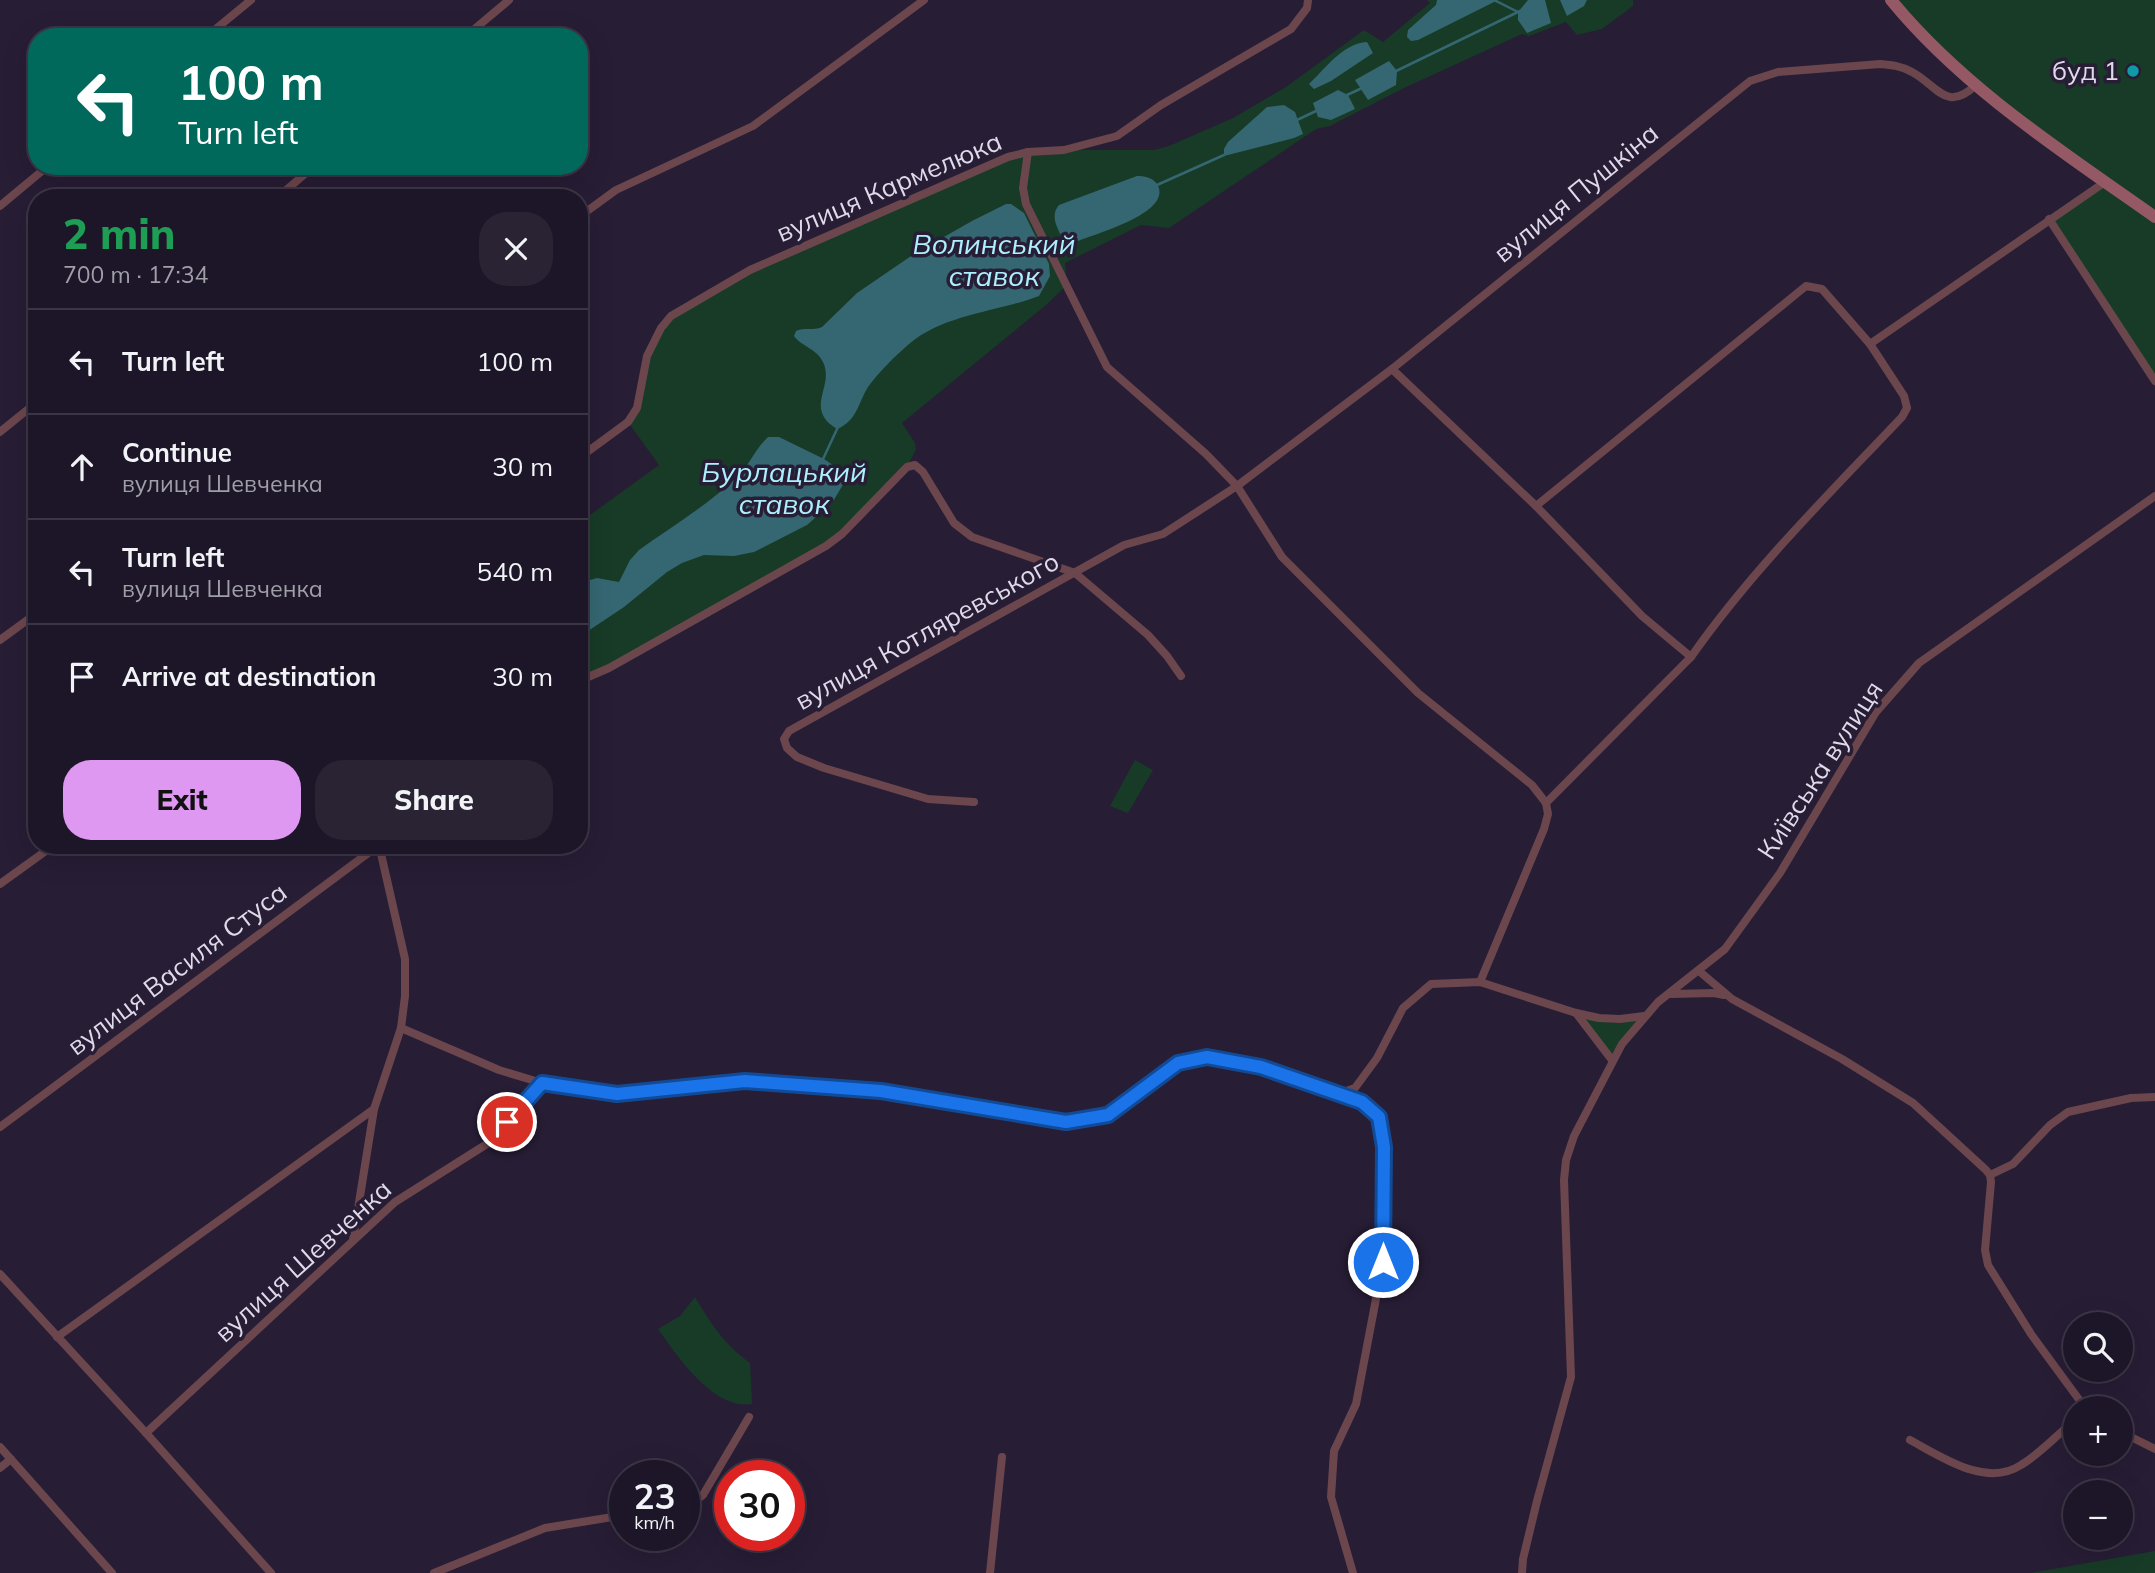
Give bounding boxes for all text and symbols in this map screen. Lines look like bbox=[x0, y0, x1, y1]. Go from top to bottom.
text: 100 m bbox=[178, 51, 324, 112]
place label: буд 1 bbox=[2052, 54, 2119, 87]
icon: left bbox=[63, 56, 154, 147]
marker: буд 1 bbox=[2125, 63, 2141, 79]
text: Turn left bbox=[178, 112, 298, 152]
street label: вулиця Пушкіна bbox=[1487, 116, 1665, 269]
street label: вулиця Кармелюка bbox=[771, 124, 1007, 249]
text: 2 min bbox=[63, 207, 176, 260]
button: close bbox=[479, 212, 553, 286]
water label: Волинський ставок bbox=[913, 226, 1075, 293]
text: 700 m · 17:34 bbox=[63, 260, 208, 289]
icon: left bbox=[63, 343, 101, 381]
text: Turn left bbox=[122, 345, 224, 378]
text: 100 m bbox=[477, 345, 553, 378]
text: Continue bbox=[122, 436, 232, 469]
icon: ahead bbox=[63, 448, 101, 486]
text: 30 m bbox=[492, 450, 553, 483]
water label: Бурлацький ставок bbox=[701, 454, 867, 521]
text: вулиця Шевченка bbox=[122, 469, 323, 498]
text: Turn left bbox=[122, 541, 224, 574]
street label: вулиця Котляревського bbox=[789, 544, 1065, 717]
icon: left bbox=[63, 553, 101, 591]
text: 540 m bbox=[477, 555, 553, 588]
text: вулиця Шевченка bbox=[122, 574, 323, 603]
icon: arrive bbox=[63, 658, 101, 696]
text: Arrive at destination bbox=[122, 660, 377, 693]
text: 30 m bbox=[492, 660, 553, 693]
street label: Київська вулиця bbox=[1750, 674, 1890, 865]
button: Exit bbox=[63, 760, 301, 840]
button: Share bbox=[315, 760, 553, 840]
street label: вулиця Василя Стуса bbox=[60, 875, 293, 1062]
pin bbox=[477, 1092, 537, 1152]
icon: arrive bbox=[488, 1103, 526, 1141]
street label: вулиця Шевченка bbox=[207, 1172, 398, 1349]
position arrow bbox=[1346, 1225, 1420, 1299]
map controls bbox=[2063, 1312, 2133, 1550]
button: search bbox=[2063, 1312, 2133, 1382]
button: + bbox=[2063, 1396, 2133, 1466]
speed limit sign: 30 bbox=[714, 1460, 805, 1551]
text: 23 bbox=[633, 1474, 676, 1518]
button: − bbox=[2063, 1480, 2133, 1550]
text: km/h bbox=[634, 1511, 675, 1534]

